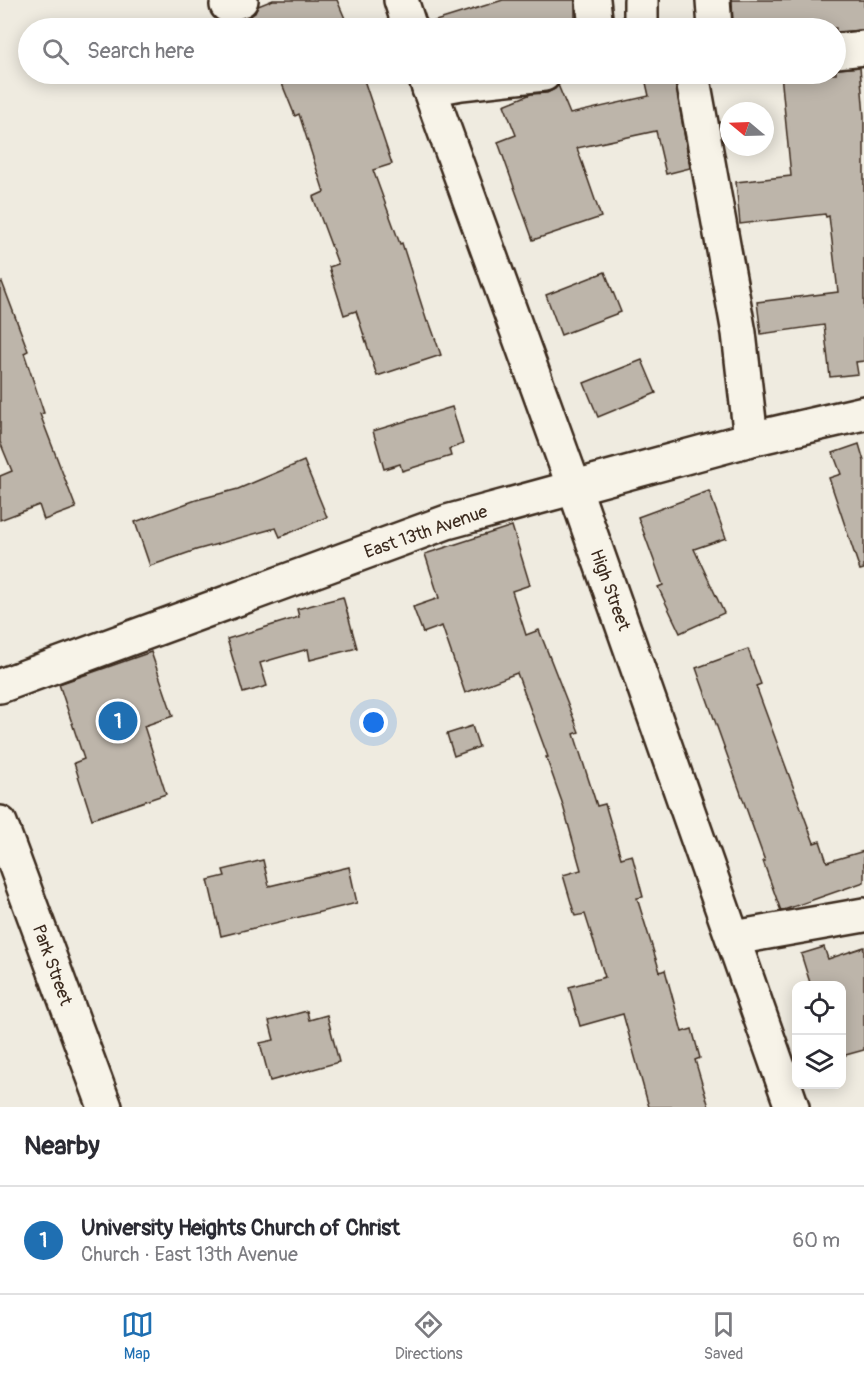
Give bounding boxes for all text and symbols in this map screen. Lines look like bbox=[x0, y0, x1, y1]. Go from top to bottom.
search box bbox=[18, 18, 846, 84]
icon: search bbox=[39, 35, 72, 68]
text: Search here bbox=[87, 37, 194, 65]
north arrow bbox=[720, 102, 774, 156]
street label: East 13th Avenue bbox=[361, 500, 491, 564]
street label: High Street bbox=[585, 546, 636, 635]
pin: 1 bbox=[98, 698, 138, 744]
your location bbox=[359, 708, 388, 737]
street label: Park Street bbox=[27, 921, 77, 1009]
map controls bbox=[792, 981, 846, 1089]
button: locate bbox=[792, 981, 846, 1035]
button: layers bbox=[792, 1035, 846, 1089]
text: Nearby bbox=[24, 1130, 100, 1162]
text: University Heights Church of Christ bbox=[81, 1214, 400, 1242]
text: 1 bbox=[40, 1228, 47, 1253]
text: 60 m bbox=[793, 1228, 840, 1253]
text: Church · East 13th Avenue bbox=[81, 1242, 298, 1267]
tab: Map bbox=[121, 1308, 154, 1364]
tab: Directions bbox=[395, 1308, 463, 1364]
tab: Saved bbox=[704, 1308, 743, 1364]

